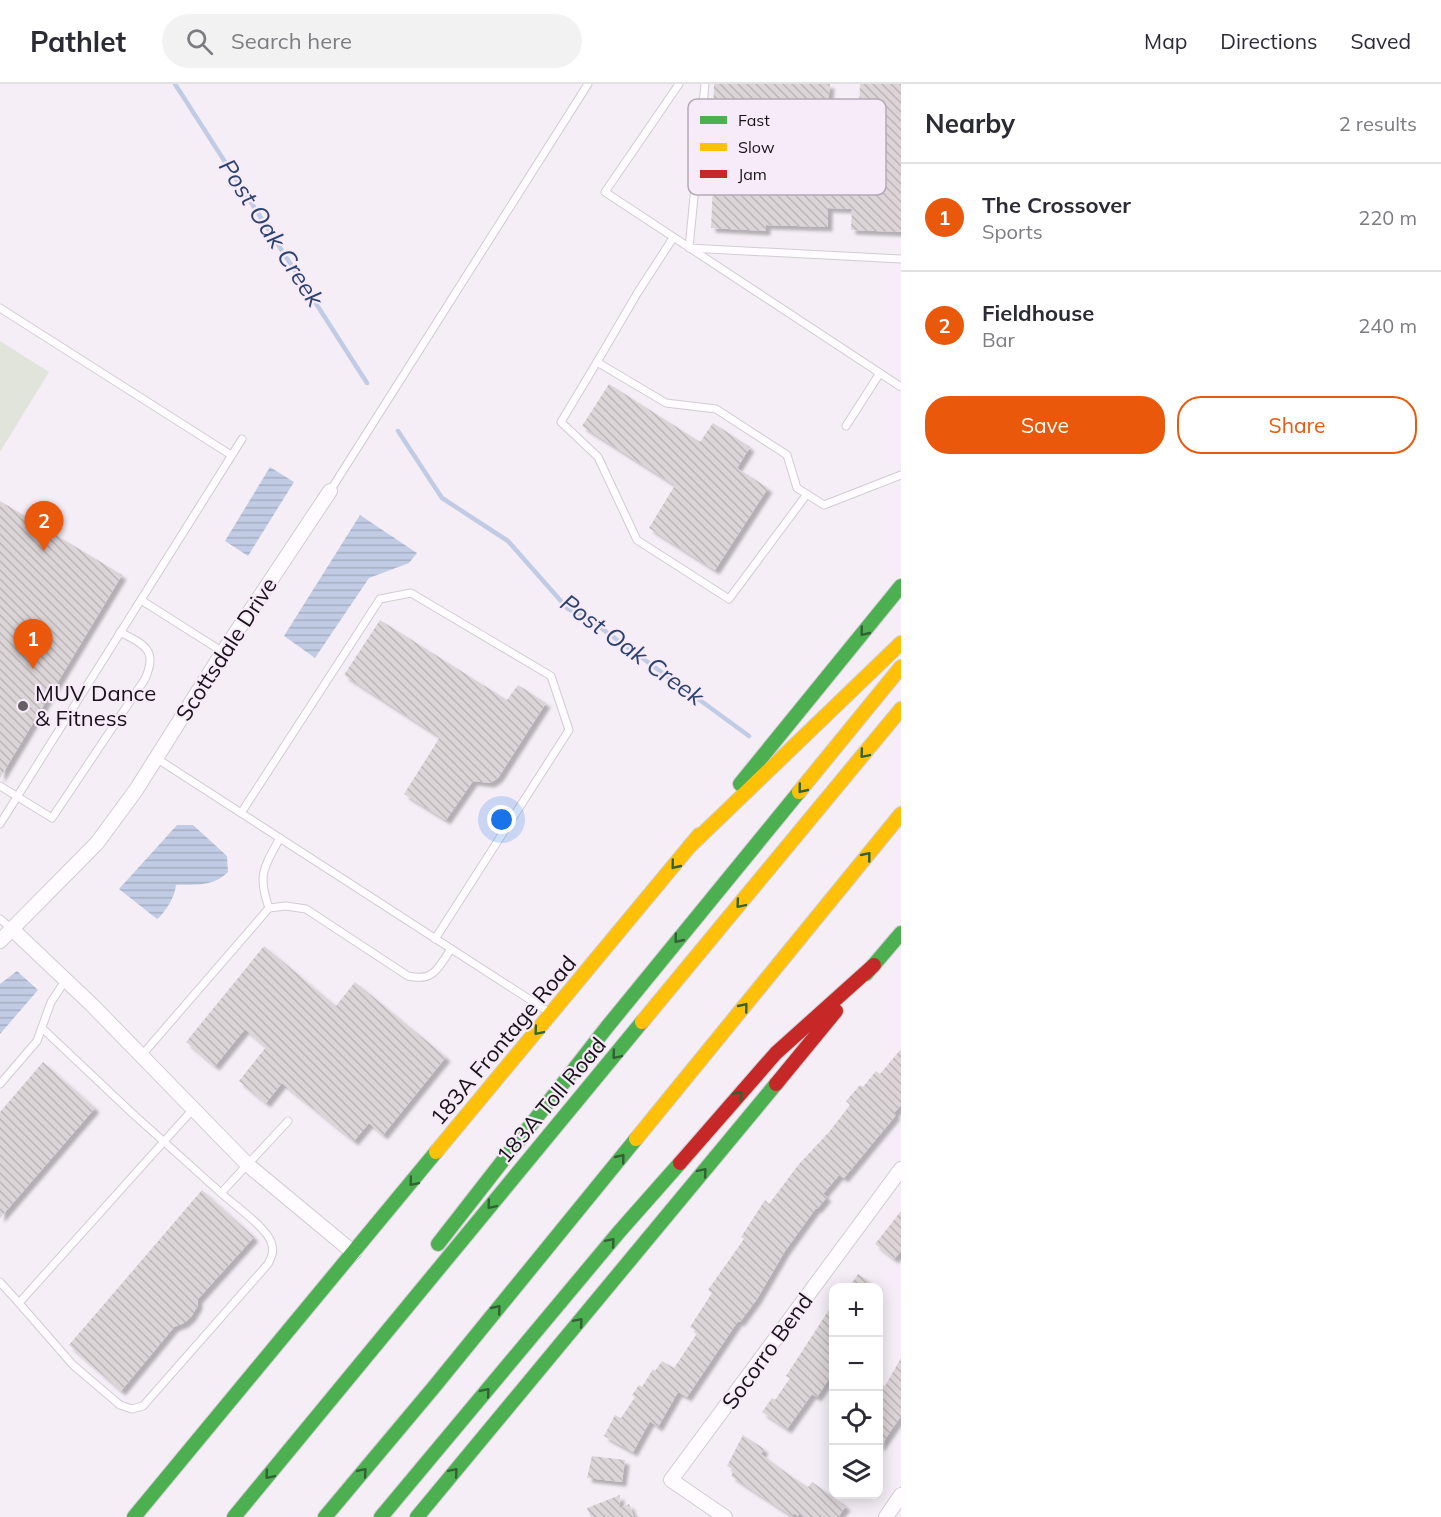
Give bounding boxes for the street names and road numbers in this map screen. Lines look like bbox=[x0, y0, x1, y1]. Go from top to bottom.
street label: Scottsdale Drive bbox=[169, 572, 283, 726]
street label: 183A Frontage Road bbox=[424, 950, 582, 1130]
street label: 183A Toll Road bbox=[490, 1031, 612, 1169]
street label: Socorro Bend bbox=[716, 1287, 818, 1415]

